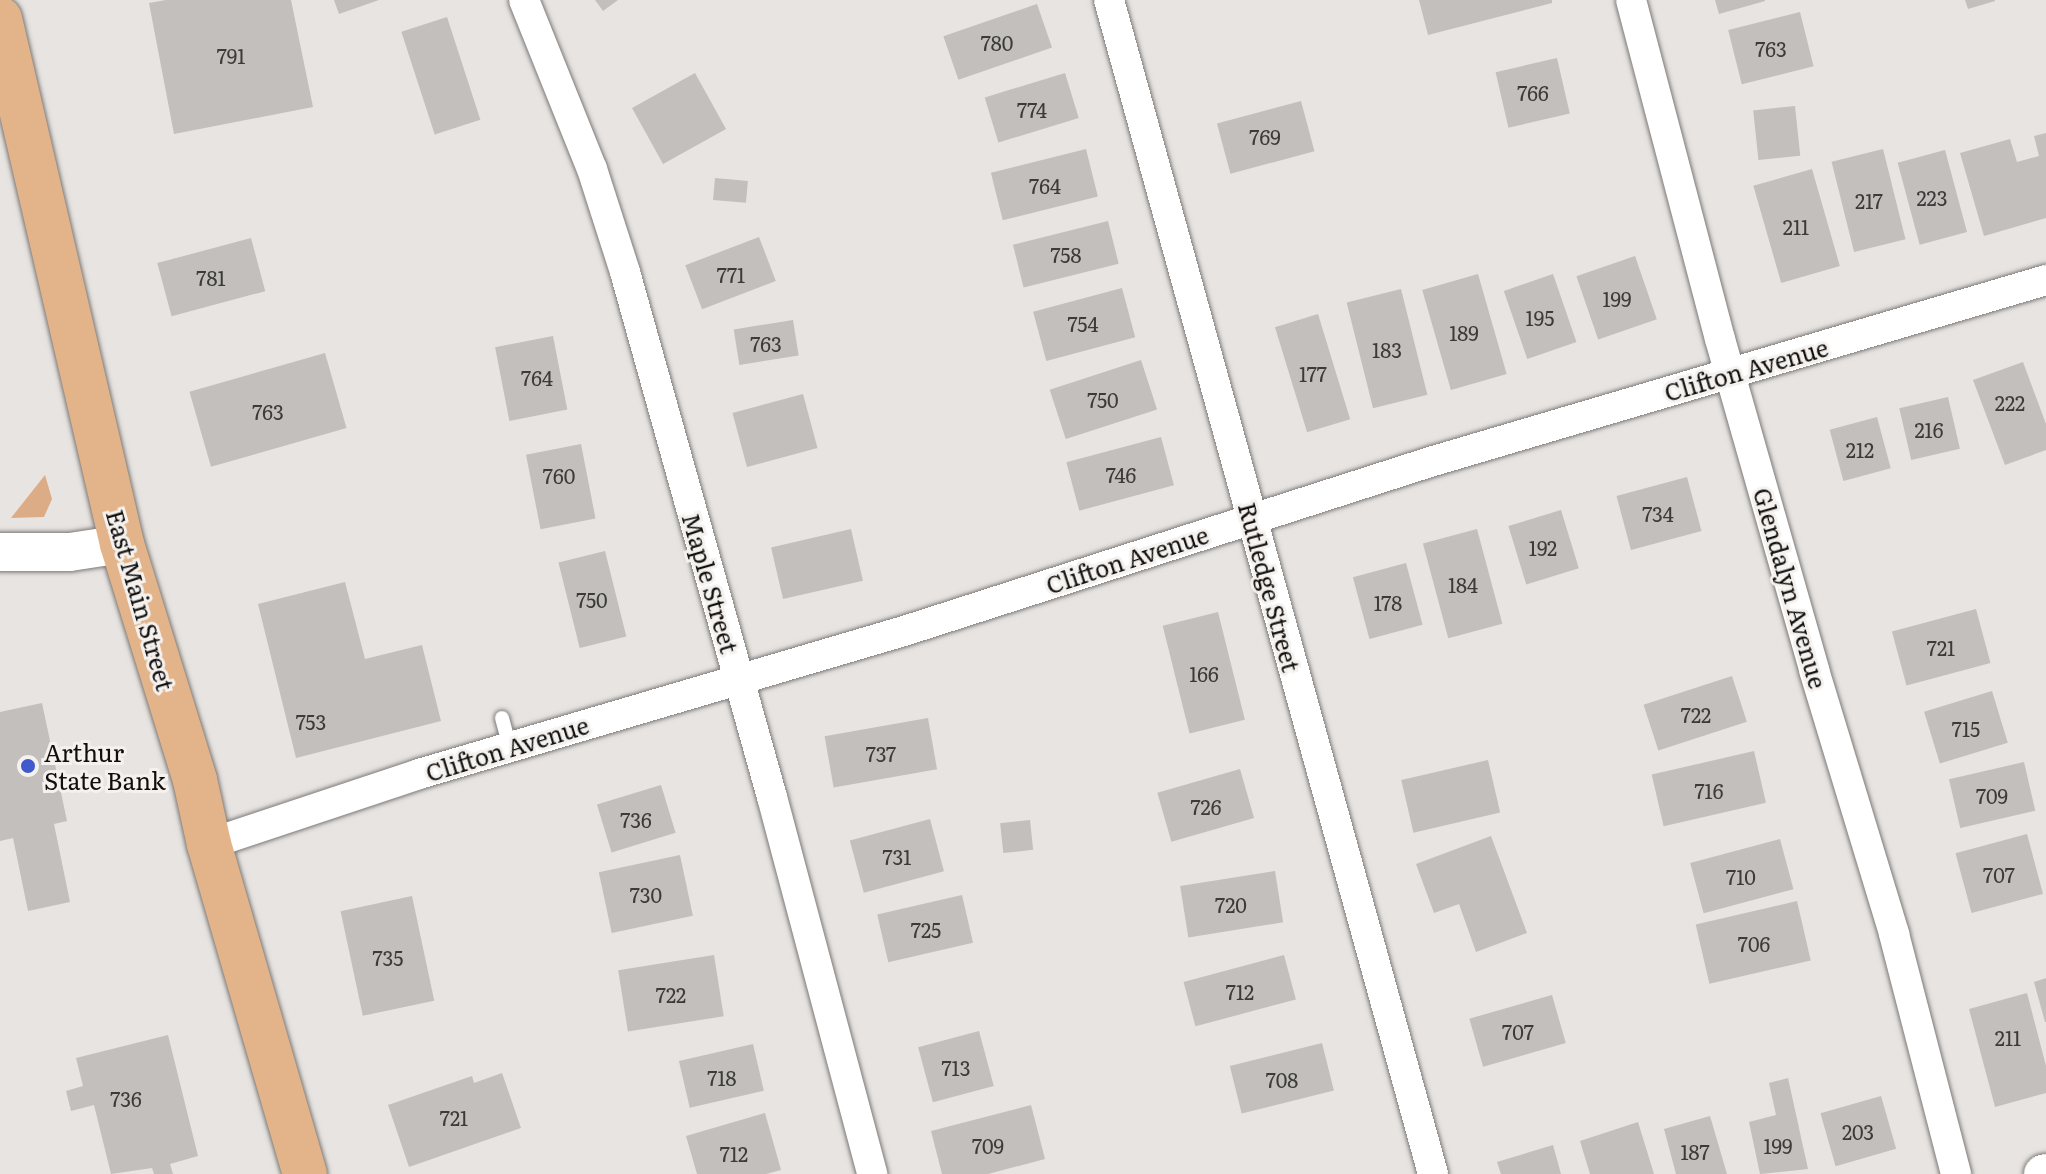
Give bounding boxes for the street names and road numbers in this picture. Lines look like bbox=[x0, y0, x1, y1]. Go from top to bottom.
street label: Clifton Avenue bbox=[1661, 332, 1831, 406]
street label: Glendalyn Avenue bbox=[1749, 484, 1833, 692]
street label: Rutledge Street bbox=[1234, 499, 1306, 675]
street label: East Main Street bbox=[101, 506, 181, 694]
street label: Maple Street bbox=[677, 510, 745, 656]
street label: Clifton Avenue bbox=[1042, 519, 1212, 599]
street label: Clifton Avenue bbox=[422, 710, 592, 786]

